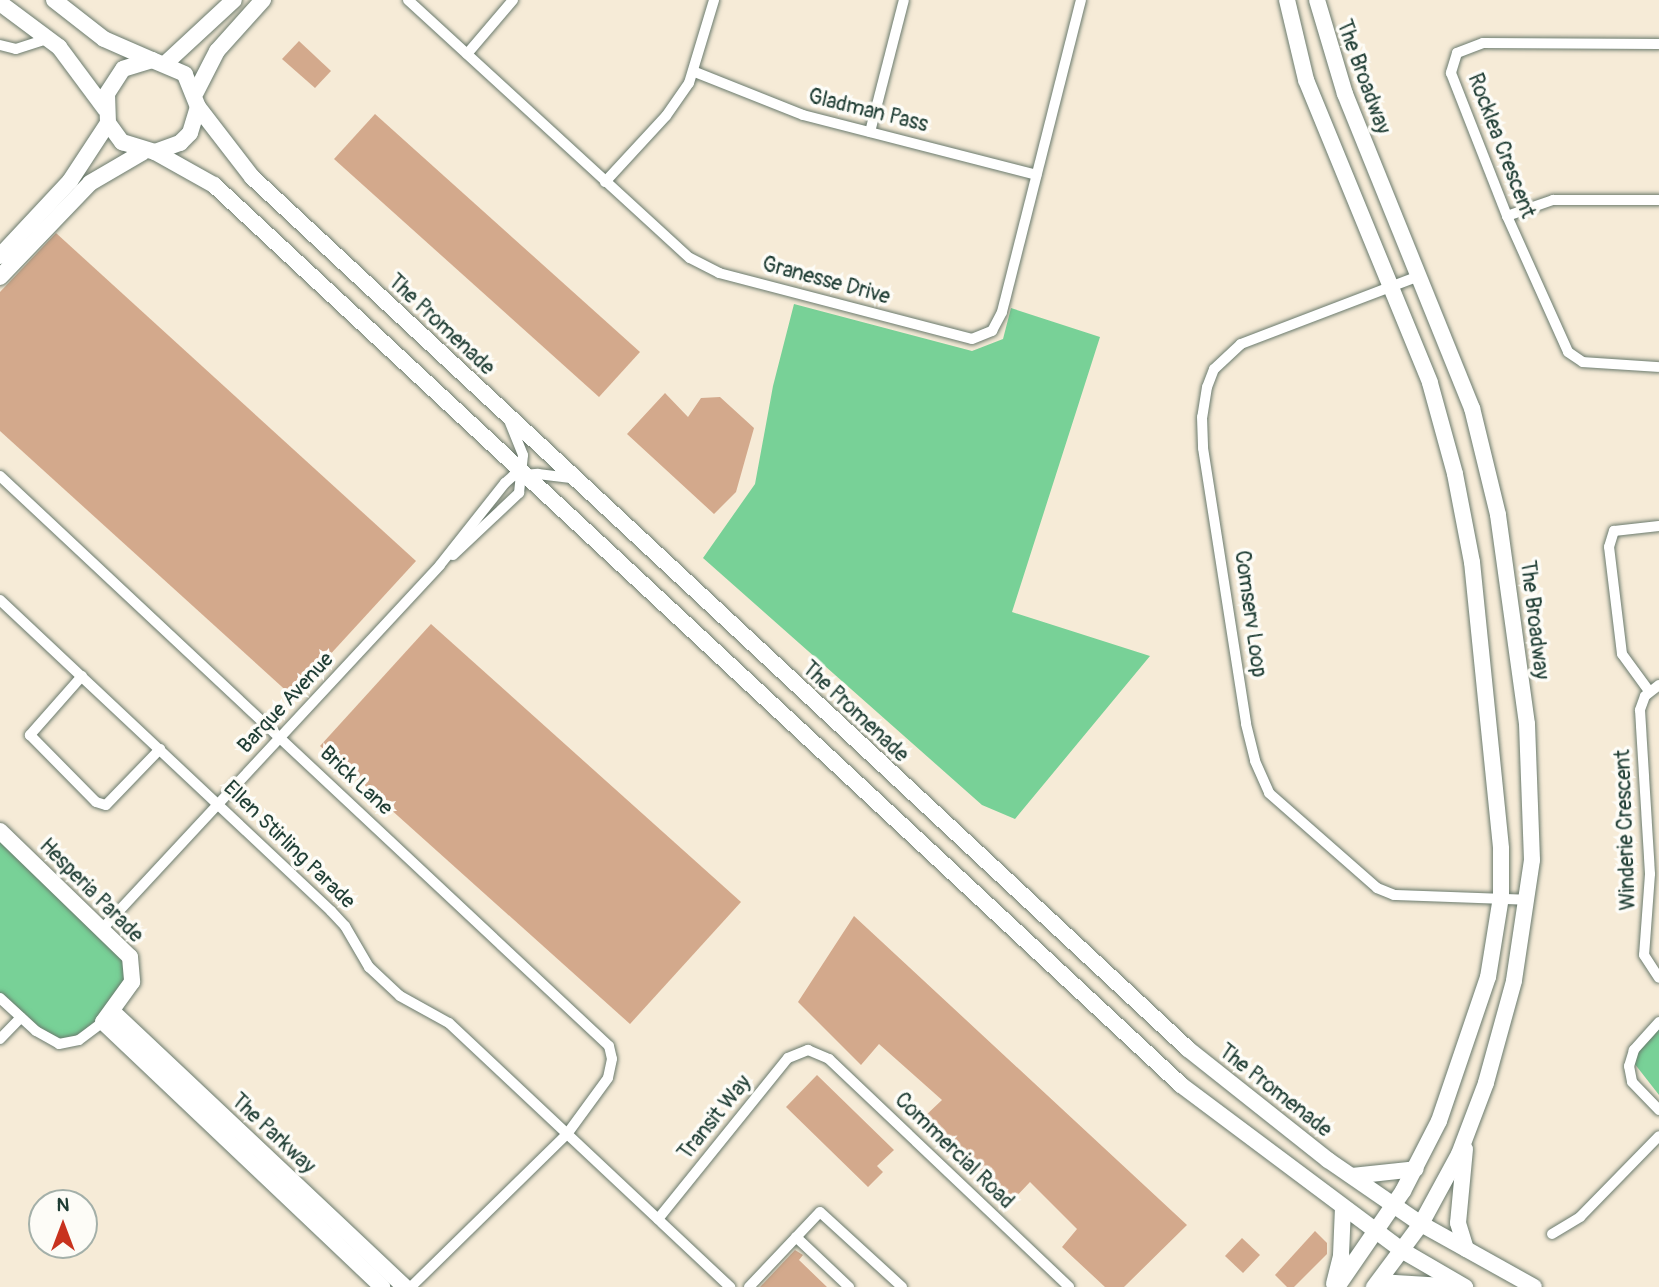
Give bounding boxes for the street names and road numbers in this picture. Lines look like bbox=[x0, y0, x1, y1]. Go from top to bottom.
street label: The Broadway bbox=[1331, 16, 1395, 138]
street label: Rocklea Crescent bbox=[1462, 70, 1540, 222]
street label: Gladman Pass bbox=[806, 84, 930, 138]
street label: Granesse Drive bbox=[759, 252, 893, 310]
street label: The Promenade bbox=[383, 269, 499, 381]
street label: Comserv Loop bbox=[1229, 549, 1271, 679]
street label: The Broadway bbox=[1514, 559, 1554, 681]
street label: Barque Avenue bbox=[233, 647, 339, 759]
street label: The Promenade bbox=[797, 656, 913, 768]
street label: Brick Lane bbox=[314, 741, 398, 821]
street label: Winderie Crescent bbox=[1611, 749, 1641, 911]
street label: Ellen Stirling Parade bbox=[218, 776, 360, 914]
street label: Hesperia Parade bbox=[34, 834, 148, 948]
street label: The Promenade bbox=[1214, 1039, 1336, 1143]
street label: Transit Way bbox=[673, 1070, 757, 1166]
street label: Commercial Road bbox=[889, 1088, 1019, 1214]
street label: The Parkway bbox=[226, 1089, 320, 1179]

